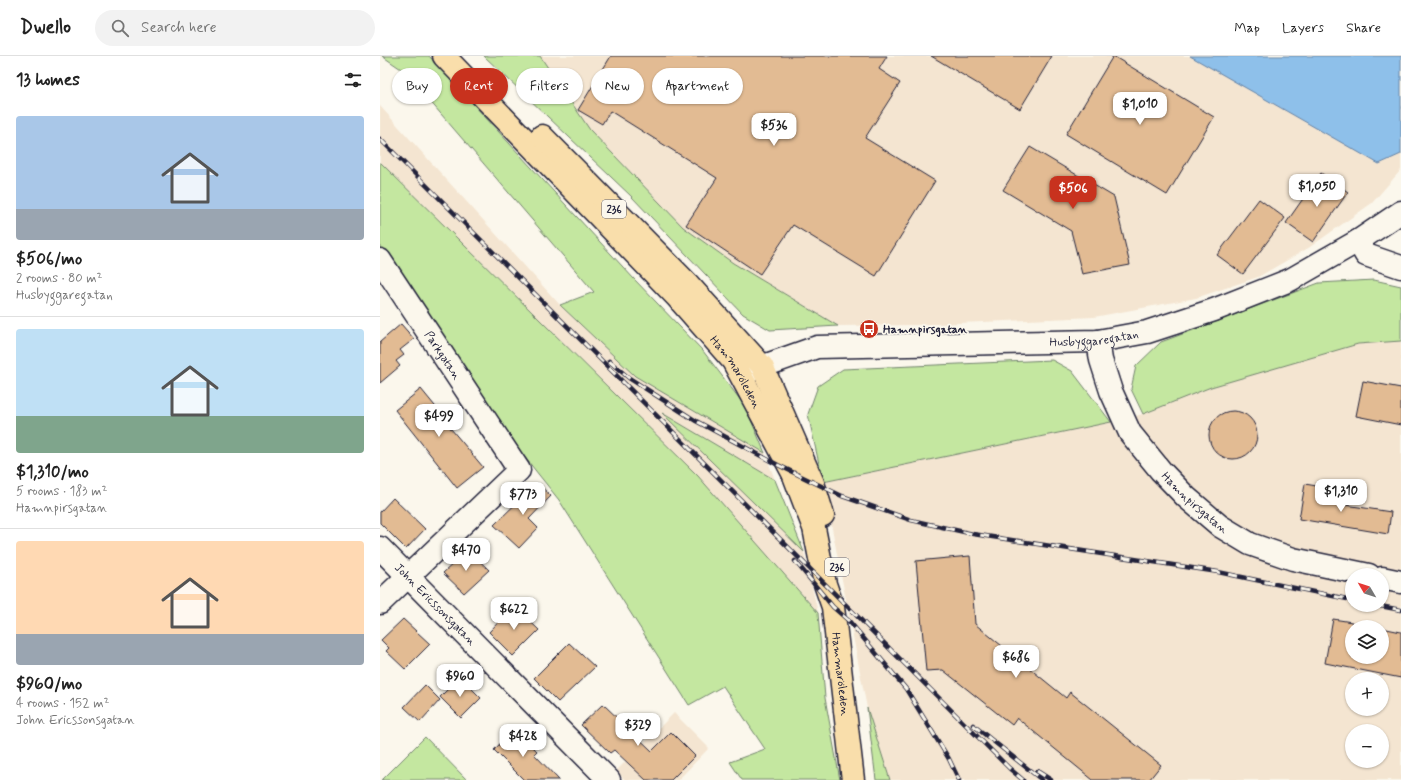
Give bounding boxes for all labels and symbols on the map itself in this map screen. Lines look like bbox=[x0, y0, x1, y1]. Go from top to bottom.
pin: $1,010 bbox=[1107, 92, 1173, 126]
pin: $536 bbox=[750, 113, 798, 147]
pin: $1,050 bbox=[1284, 174, 1350, 208]
pin: $506 bbox=[1049, 176, 1097, 210]
road number: 236 bbox=[602, 200, 626, 218]
bus stop icon: Hamnpirsgatan bbox=[858, 318, 880, 340]
place label: Hamnpirsgatan bbox=[883, 322, 968, 338]
street label: Husbyggaregatan bbox=[1049, 327, 1140, 351]
street label: Parkgatan bbox=[420, 328, 464, 384]
street label: Hammaröleden bbox=[706, 333, 764, 412]
pin: $499 bbox=[415, 404, 463, 438]
street label: Hamnpirsgatan bbox=[1157, 469, 1230, 538]
pin: $1,310 bbox=[1308, 479, 1374, 513]
pin: $773 bbox=[499, 482, 547, 516]
pin: $470 bbox=[442, 538, 490, 572]
road number: 236 bbox=[825, 558, 849, 576]
street label: John Ericssonsgatan bbox=[391, 560, 479, 650]
north arrow bbox=[1345, 568, 1389, 612]
pin: $622 bbox=[490, 597, 538, 631]
street label: Hammaröleden bbox=[827, 631, 853, 717]
pin: $686 bbox=[992, 645, 1040, 679]
pin: $960 bbox=[436, 664, 484, 698]
pin: $329 bbox=[614, 713, 662, 747]
pin: $428 bbox=[499, 724, 547, 758]

